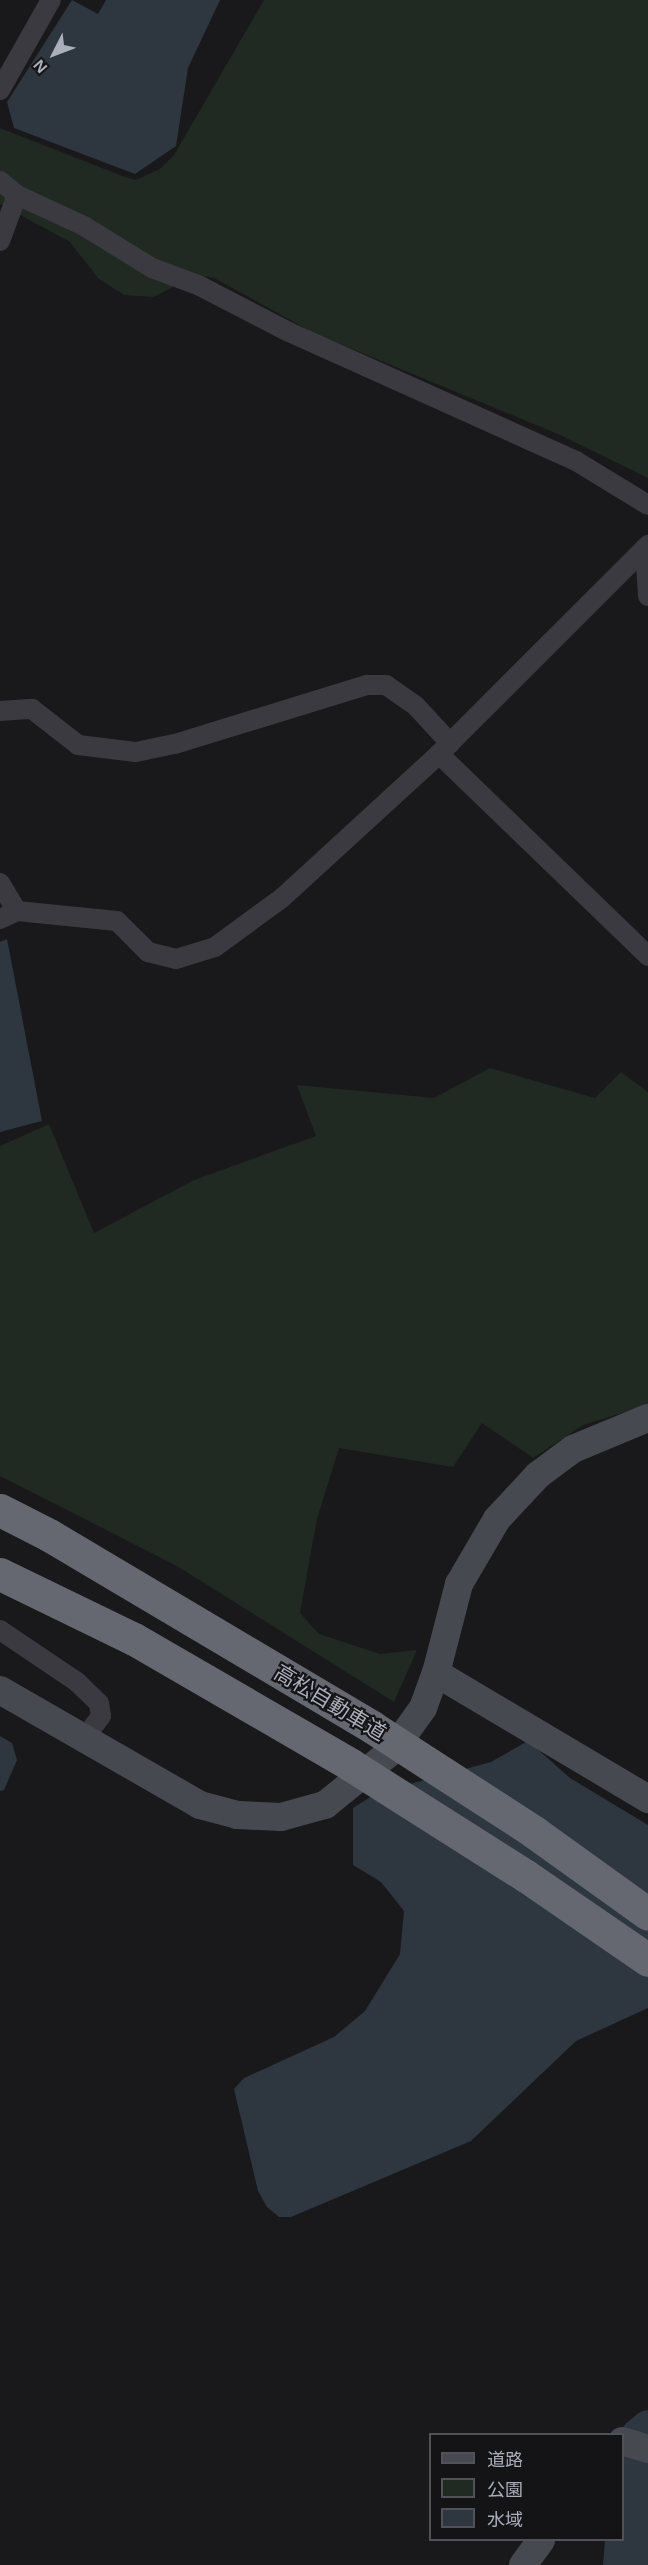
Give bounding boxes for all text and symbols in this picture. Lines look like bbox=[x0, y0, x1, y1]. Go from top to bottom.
north arrow bbox=[24, 24, 84, 84]
text: N bbox=[30, 56, 50, 76]
street label: 高松自動車道 bbox=[270, 1660, 390, 1746]
legend bbox=[429, 2433, 624, 2541]
text: 道路 bbox=[487, 2450, 523, 2470]
text: 公園 bbox=[487, 2480, 523, 2500]
text: 水域 bbox=[487, 2510, 523, 2530]

